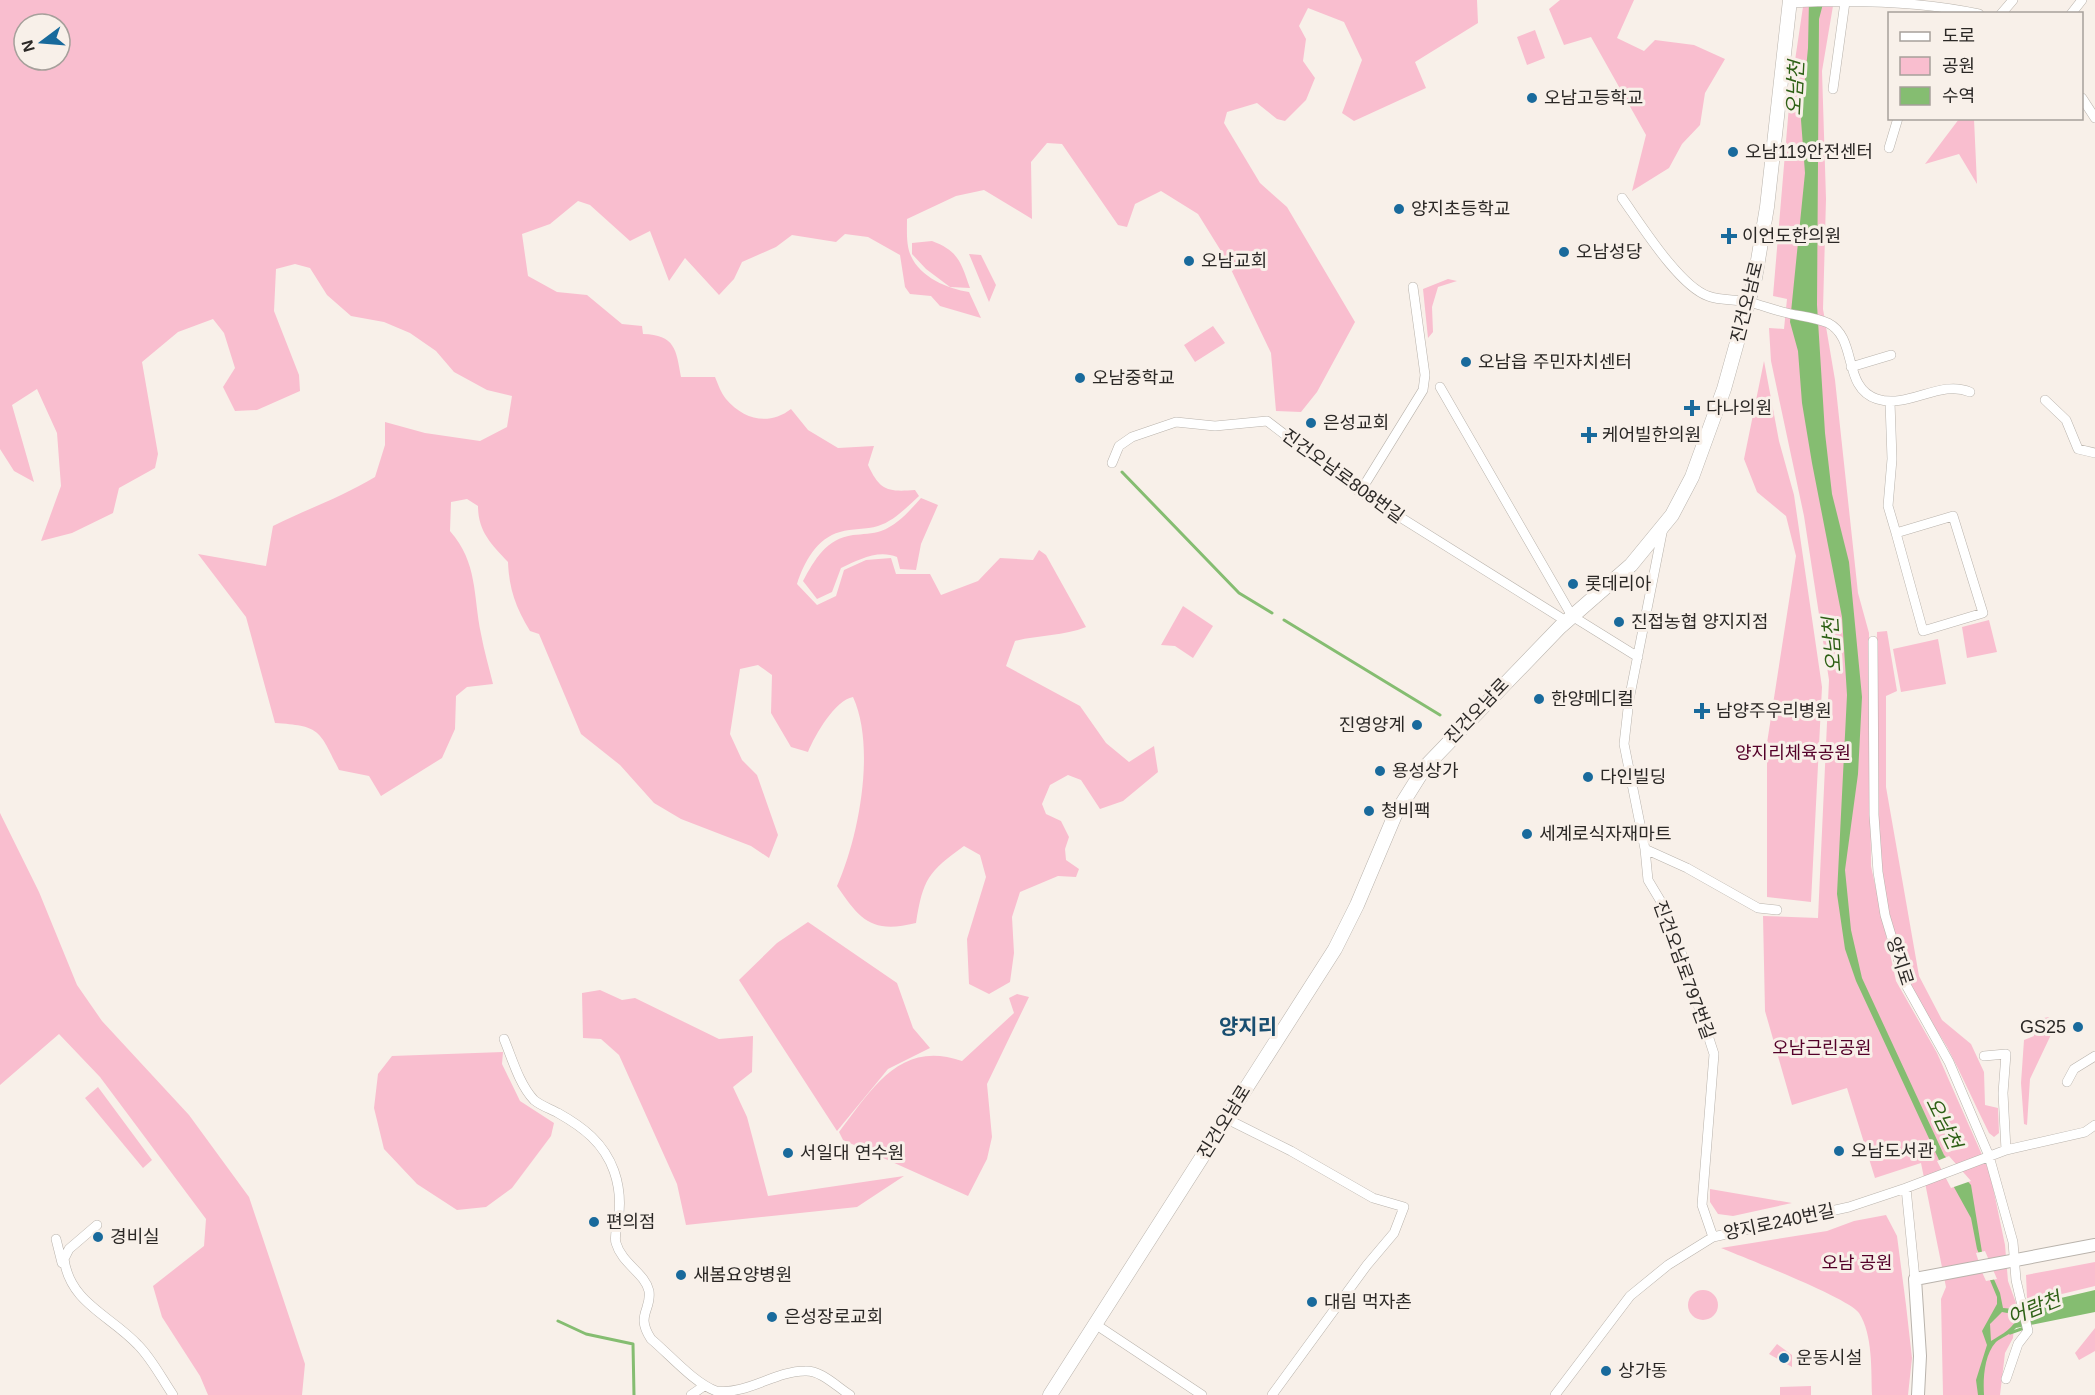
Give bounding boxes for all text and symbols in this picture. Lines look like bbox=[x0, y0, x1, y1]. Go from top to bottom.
north arrow bbox=[12, 12, 72, 72]
legend bbox=[1888, 12, 2083, 120]
text: 도로 bbox=[1942, 26, 1975, 46]
text: N bbox=[18, 38, 38, 54]
text: 공원 bbox=[1942, 56, 1975, 76]
water label: 오남천 bbox=[1783, 57, 1808, 116]
text: 수역 bbox=[1942, 86, 1975, 106]
place label: 오남고등학교 bbox=[1544, 88, 1643, 108]
marker: 오남고등학교 bbox=[1525, 91, 1539, 105]
place label: 오남119안전센터 bbox=[1745, 142, 1873, 162]
marker: 오남119안전센터 bbox=[1726, 145, 1740, 159]
place label: 양지초등학교 bbox=[1411, 199, 1510, 219]
marker: 양지초등학교 bbox=[1392, 202, 1406, 216]
place label: 이언도한의원 bbox=[1742, 226, 1841, 246]
marker: 이언도한의원 bbox=[1720, 227, 1738, 245]
place label: 오남성당 bbox=[1576, 242, 1642, 262]
marker: 오남성당 bbox=[1557, 245, 1571, 259]
place label: 오남교회 bbox=[1201, 251, 1267, 271]
marker: 오남교회 bbox=[1182, 254, 1196, 268]
street label: 진건오남로 bbox=[1727, 259, 1767, 345]
place label: 오남읍 주민자치센터 bbox=[1478, 352, 1632, 372]
marker: 오남읍 주민자치센터 bbox=[1459, 355, 1473, 369]
place label: 오남중학교 bbox=[1092, 368, 1175, 388]
marker: 오남중학교 bbox=[1073, 371, 1087, 385]
place label: 다나의원 bbox=[1706, 398, 1772, 418]
marker: 다나의원 bbox=[1683, 399, 1701, 417]
place label: 은성교회 bbox=[1323, 413, 1389, 433]
marker: 은성교회 bbox=[1304, 416, 1318, 430]
street label: 진건오남로808번길 bbox=[1278, 425, 1408, 527]
place label: 케어빌한의원 bbox=[1602, 425, 1701, 445]
marker: 케어빌한의원 bbox=[1580, 426, 1598, 444]
place label: 롯데리아 bbox=[1585, 574, 1652, 594]
marker: 롯데리아 bbox=[1566, 577, 1580, 591]
place label: 진접농협 양지지점 bbox=[1631, 612, 1768, 632]
water label: 오남천 bbox=[1819, 614, 1845, 673]
marker: 진접농협 양지지점 bbox=[1612, 615, 1626, 629]
street label: 진건오남로 bbox=[1441, 674, 1513, 748]
place label: 한양메디컬 bbox=[1551, 689, 1634, 709]
marker: 한양메디컬 bbox=[1532, 692, 1546, 706]
place label: 남양주우리병원 bbox=[1716, 701, 1832, 721]
marker: 남양주우리병원 bbox=[1693, 702, 1711, 720]
place label: 진영양계 bbox=[1339, 715, 1405, 735]
marker: 진영양계 bbox=[1410, 718, 1424, 732]
park label: 양지리체육공원 bbox=[1735, 743, 1851, 763]
place label: 용성상가 bbox=[1392, 761, 1459, 781]
marker: 용성상가 bbox=[1373, 764, 1387, 778]
place label: 다인빌딩 bbox=[1600, 767, 1666, 787]
marker: 다인빌딩 bbox=[1581, 770, 1595, 784]
place label: 청비팩 bbox=[1381, 801, 1431, 821]
marker: 청비팩 bbox=[1362, 804, 1376, 818]
place label: 세계로식자재마트 bbox=[1539, 824, 1671, 844]
marker: 세계로식자재마트 bbox=[1520, 827, 1534, 841]
street label: 진건오남로797번길 bbox=[1650, 898, 1718, 1042]
street label: 양지로 bbox=[1883, 934, 1917, 988]
district label: 양지리 bbox=[1219, 1015, 1277, 1038]
place label: GS25 bbox=[2020, 1017, 2066, 1037]
marker: GS25 bbox=[2071, 1020, 2085, 1034]
park label: 오남근린공원 bbox=[1772, 1038, 1872, 1058]
street label: 진건오남로 bbox=[1194, 1082, 1254, 1162]
water label: 오남천 bbox=[1922, 1093, 1967, 1155]
place label: 오남도서관 bbox=[1851, 1141, 1934, 1161]
place label: 서일대 연수원 bbox=[800, 1143, 904, 1163]
marker: 오남도서관 bbox=[1832, 1144, 1846, 1158]
marker: 서일대 연수원 bbox=[781, 1146, 795, 1160]
street label: 양지로240번길 bbox=[1722, 1200, 1836, 1244]
place label: 편의점 bbox=[606, 1212, 656, 1232]
marker: 편의점 bbox=[587, 1215, 601, 1229]
place label: 경비실 bbox=[110, 1227, 160, 1247]
marker: 경비실 bbox=[91, 1230, 105, 1244]
park label: 오남 공원 bbox=[1821, 1253, 1893, 1273]
place label: 새봄요양병원 bbox=[693, 1265, 792, 1285]
marker: 새봄요양병원 bbox=[674, 1268, 688, 1282]
water label: 어람천 bbox=[2004, 1286, 2066, 1329]
place label: 대림 먹자촌 bbox=[1324, 1292, 1412, 1312]
marker: 대림 먹자촌 bbox=[1305, 1295, 1319, 1309]
place label: 은성장로교회 bbox=[784, 1307, 883, 1327]
marker: 은성장로교회 bbox=[765, 1310, 779, 1324]
place label: 운동시설 bbox=[1796, 1348, 1862, 1368]
marker: 운동시설 bbox=[1777, 1351, 1791, 1365]
place label: 상가동 bbox=[1618, 1361, 1668, 1381]
marker: 상가동 bbox=[1599, 1364, 1613, 1378]

